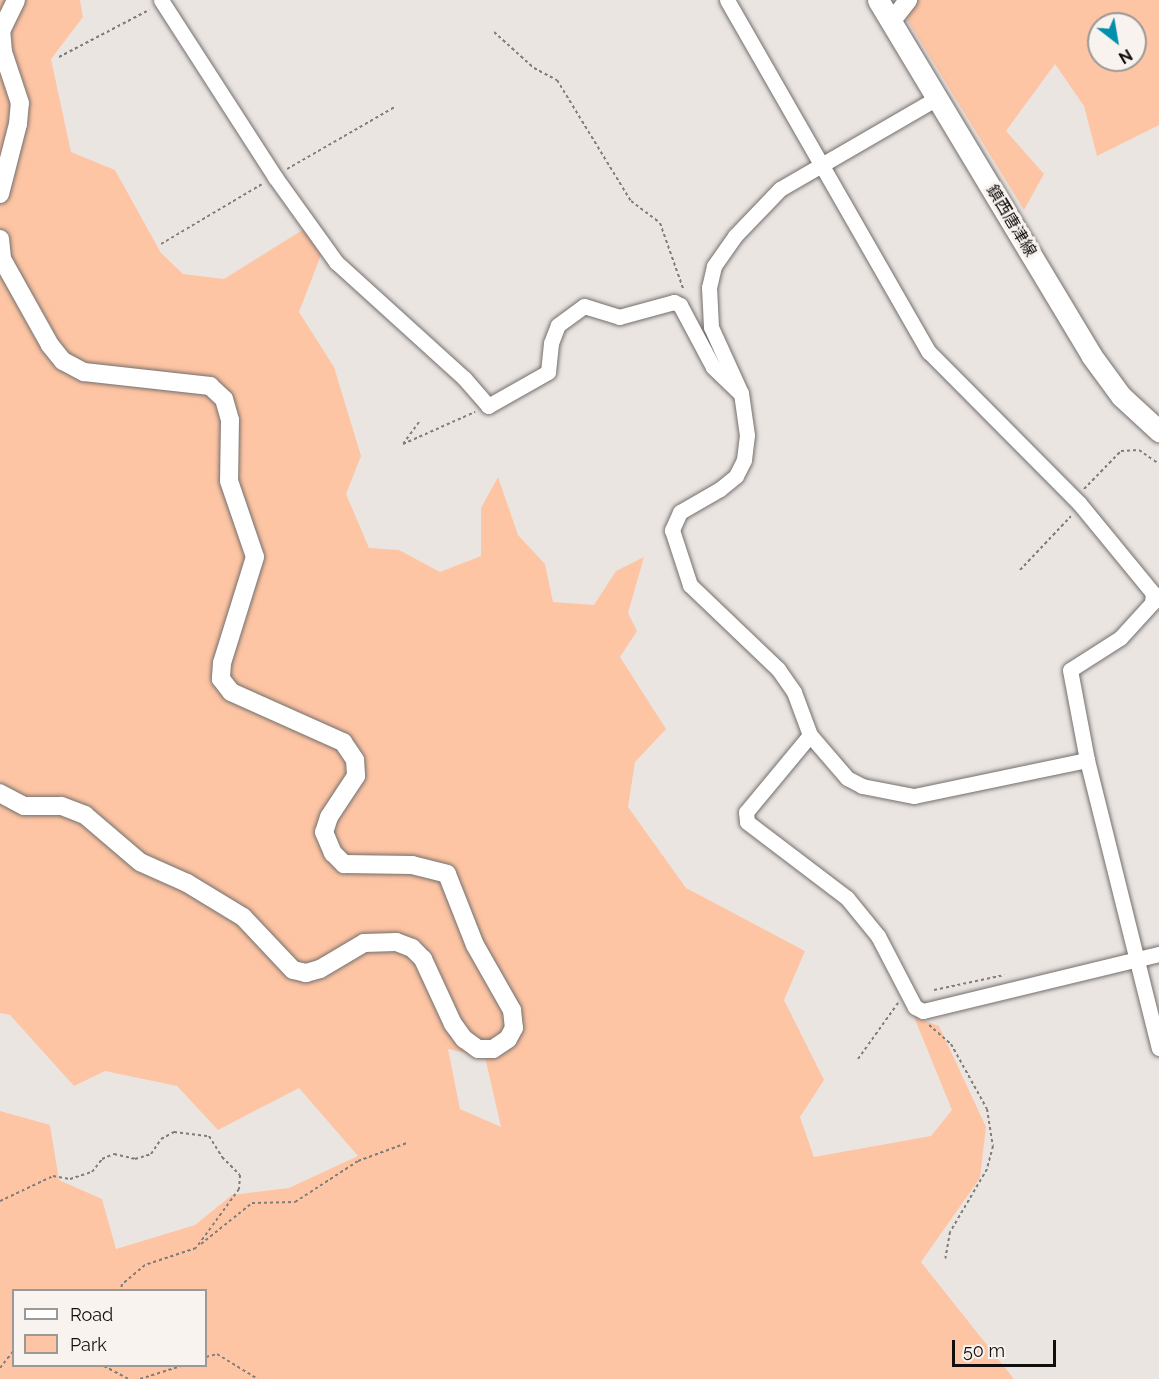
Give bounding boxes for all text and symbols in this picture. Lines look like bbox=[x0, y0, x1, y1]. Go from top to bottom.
north arrow bbox=[1087, 12, 1147, 72]
text: N bbox=[1115, 45, 1136, 67]
street label: 鎮西唐津線 bbox=[982, 182, 1040, 260]
legend bbox=[12, 1289, 207, 1367]
text: Road bbox=[70, 1304, 113, 1325]
scale bar bbox=[955, 1328, 1058, 1366]
text: Park bbox=[70, 1334, 107, 1355]
text: 50 m bbox=[963, 1340, 1005, 1361]

